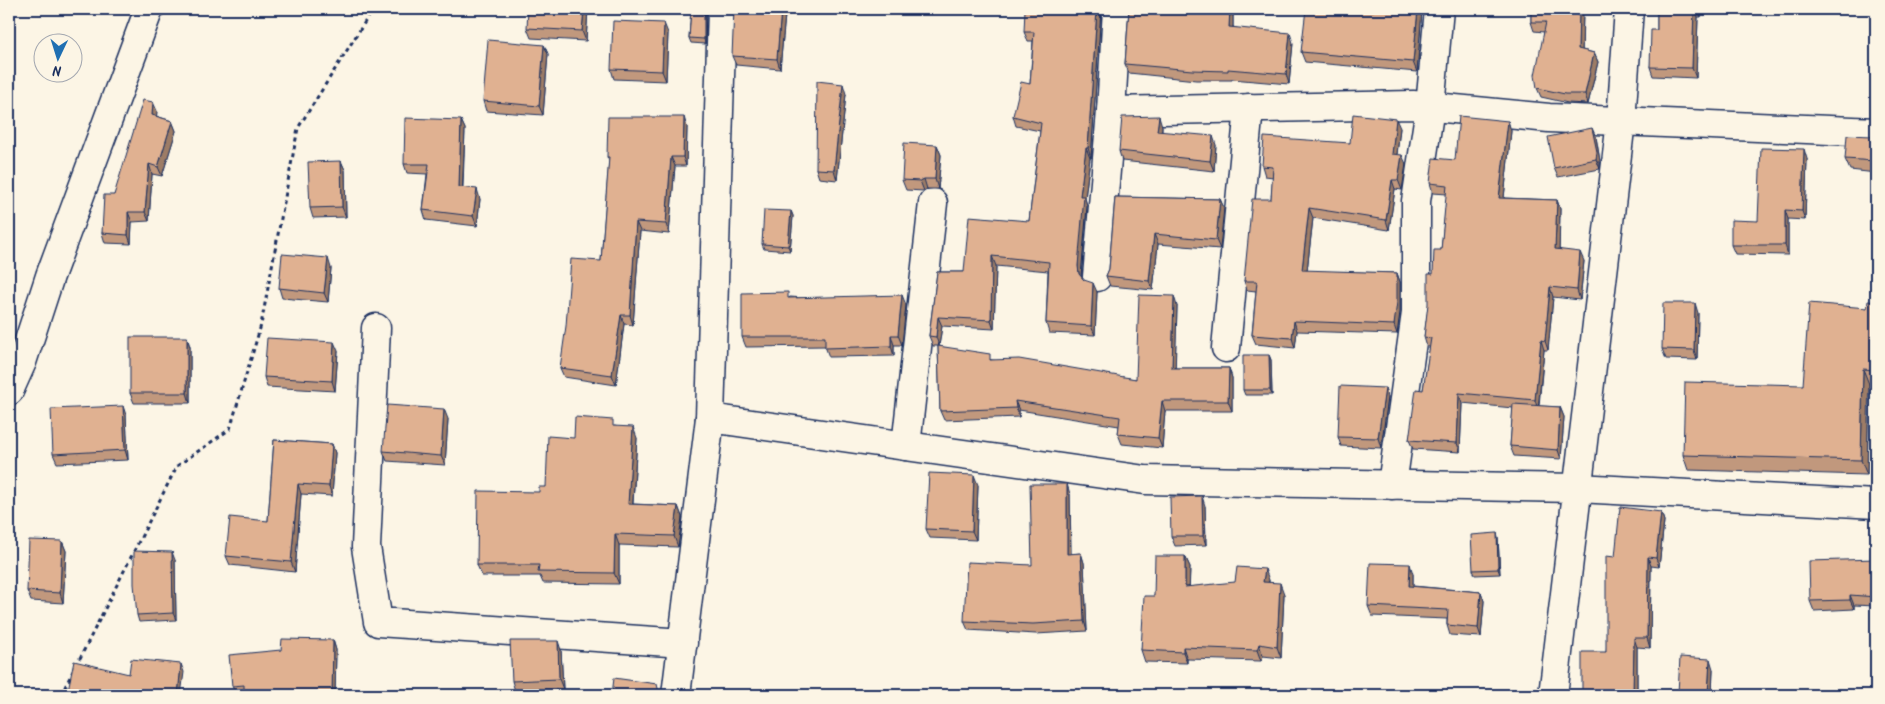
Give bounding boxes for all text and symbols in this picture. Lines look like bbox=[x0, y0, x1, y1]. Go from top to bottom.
north arrow bbox=[32, 32, 82, 82]
text: N bbox=[52, 59, 62, 81]

